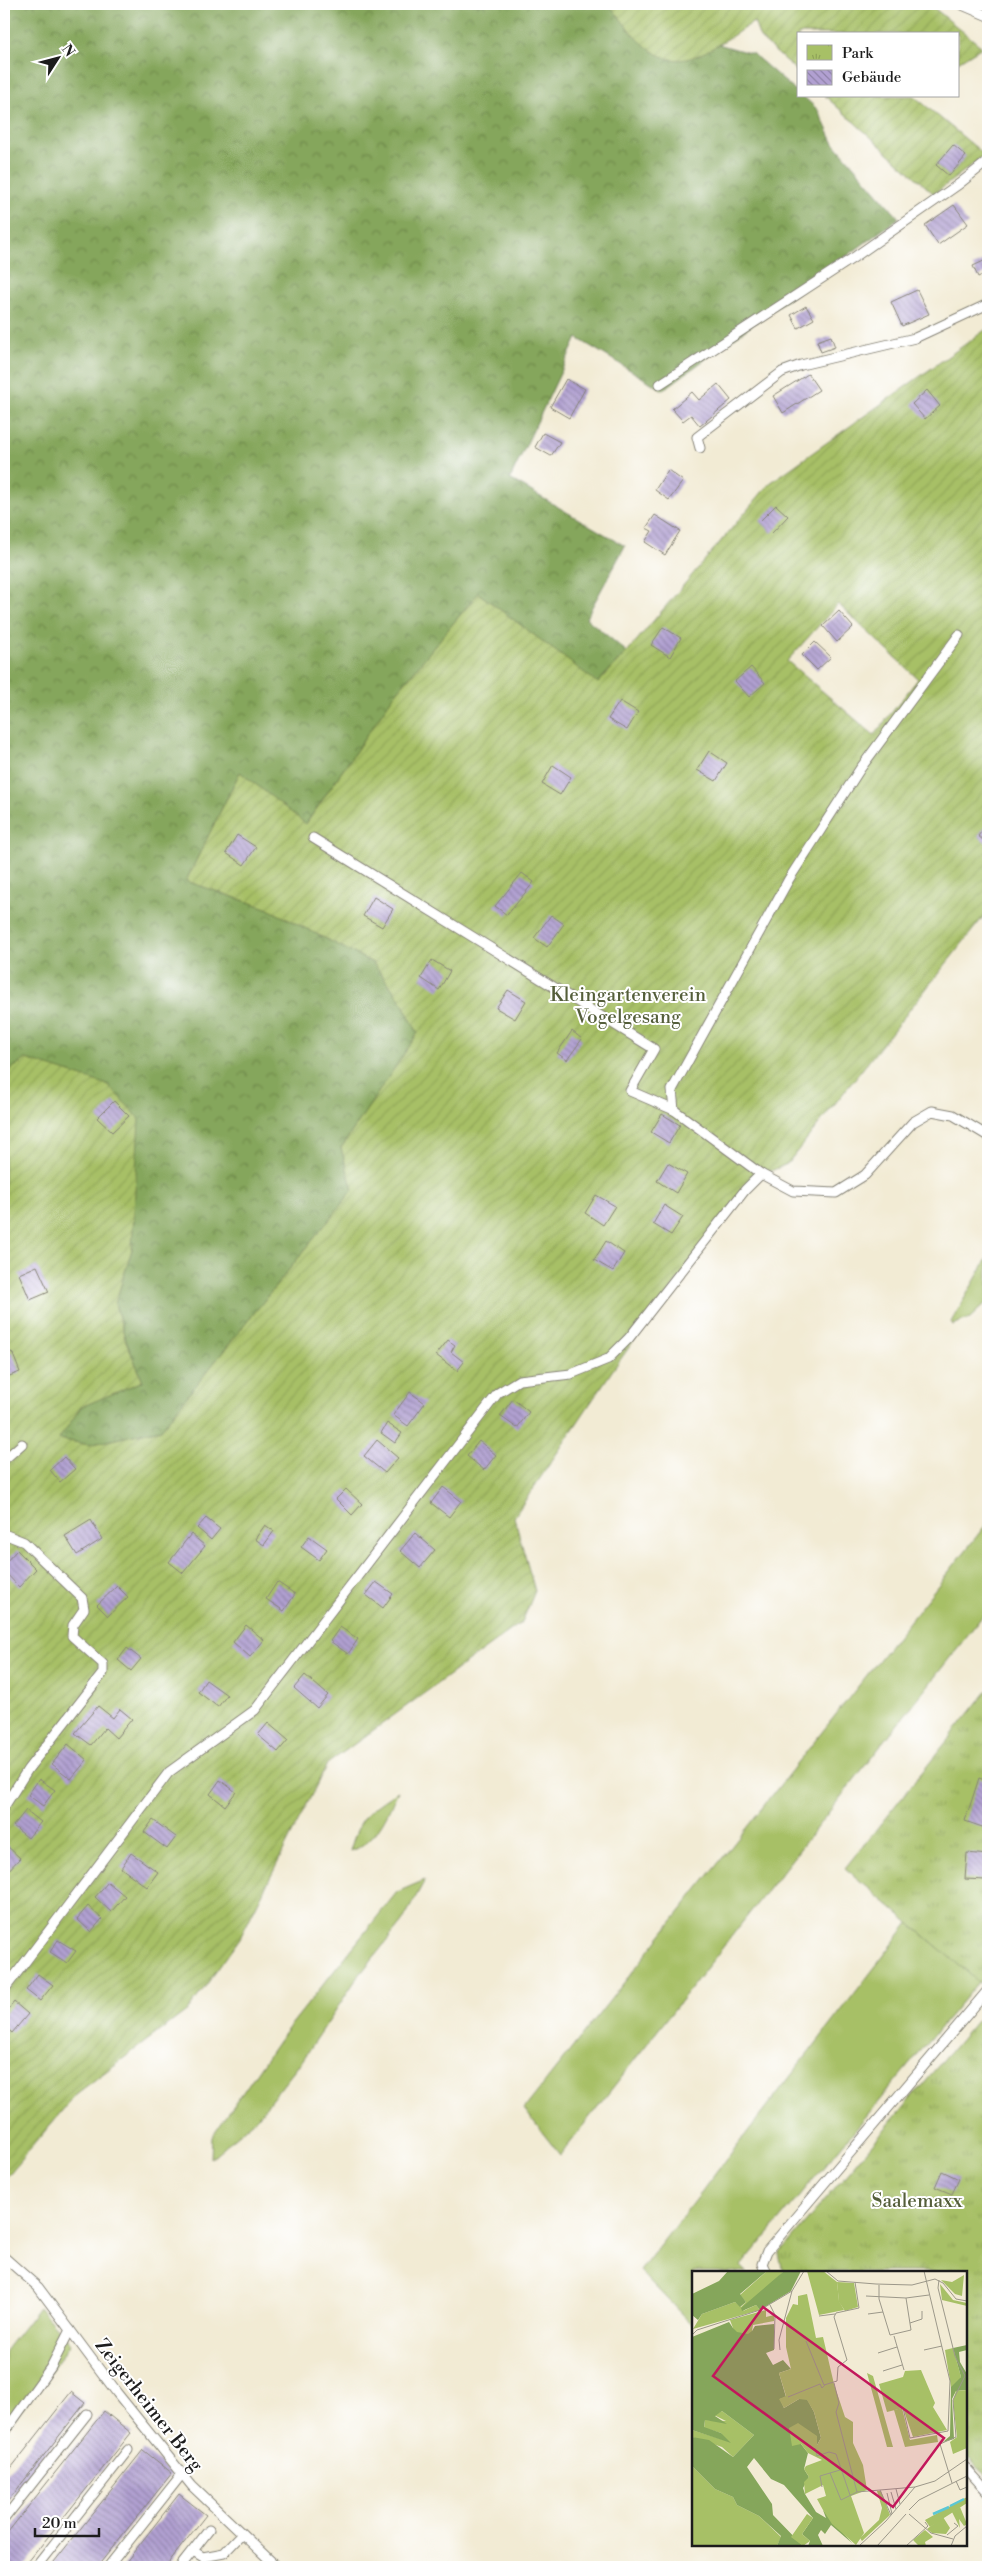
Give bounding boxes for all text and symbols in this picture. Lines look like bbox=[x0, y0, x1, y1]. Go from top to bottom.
north arrow bbox=[32, 32, 82, 82]
legend bbox=[797, 32, 960, 98]
text: N bbox=[57, 41, 78, 61]
text: Park bbox=[842, 44, 874, 63]
text: Gebäude bbox=[842, 68, 901, 87]
park label: Kleingartenverein Vogelgesang bbox=[550, 983, 706, 1029]
park label: Saalemaxx bbox=[872, 2189, 963, 2213]
inset map bbox=[692, 2271, 967, 2546]
street label: Zeigerheimer Berg bbox=[90, 2334, 208, 2476]
scale bar bbox=[35, 2506, 99, 2538]
text: 20 m bbox=[42, 2514, 77, 2533]

